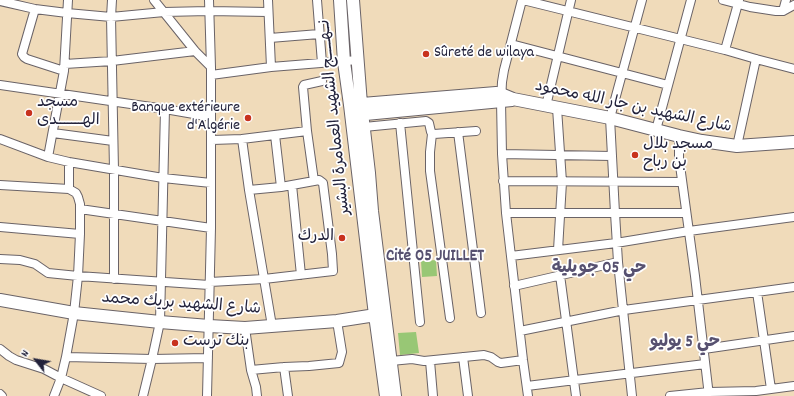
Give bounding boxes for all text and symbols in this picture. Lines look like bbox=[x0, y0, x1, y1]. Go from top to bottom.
street label: نــهـــــج الشهيد العمامرة البشير bbox=[316, 18, 356, 216]
place label: Sûreté de wilaya bbox=[434, 44, 534, 64]
marker: Sûreté de wilaya bbox=[421, 49, 431, 59]
street label: شارع الشهيد بن جار الله محمود bbox=[533, 78, 733, 138]
place label: مسجد الهـــــــدى bbox=[37, 94, 100, 132]
place label: Banque extérieure d'Algérie bbox=[131, 99, 240, 137]
marker: مسجد الهـــــــدى bbox=[24, 108, 34, 118]
marker: Banque extérieure d'Algérie bbox=[243, 113, 253, 123]
place label: مسجد بلال بن رباح bbox=[643, 136, 713, 174]
marker: مسجد بلال بن رباح bbox=[630, 150, 640, 160]
place label: الدرك bbox=[298, 228, 334, 248]
marker: الدرك bbox=[337, 233, 347, 243]
district label: Cité 05 JUILLET bbox=[386, 248, 484, 268]
district label: حي 05 جويلية bbox=[552, 260, 646, 280]
street label: شارع الشهيد بريك محمد bbox=[101, 290, 261, 320]
place label: بنك ترست bbox=[183, 333, 249, 353]
district label: حي 5 يوليو bbox=[650, 334, 720, 354]
marker: بنك ترست bbox=[170, 338, 180, 348]
north arrow bbox=[16, 340, 56, 380]
text: N bbox=[17, 347, 34, 360]

